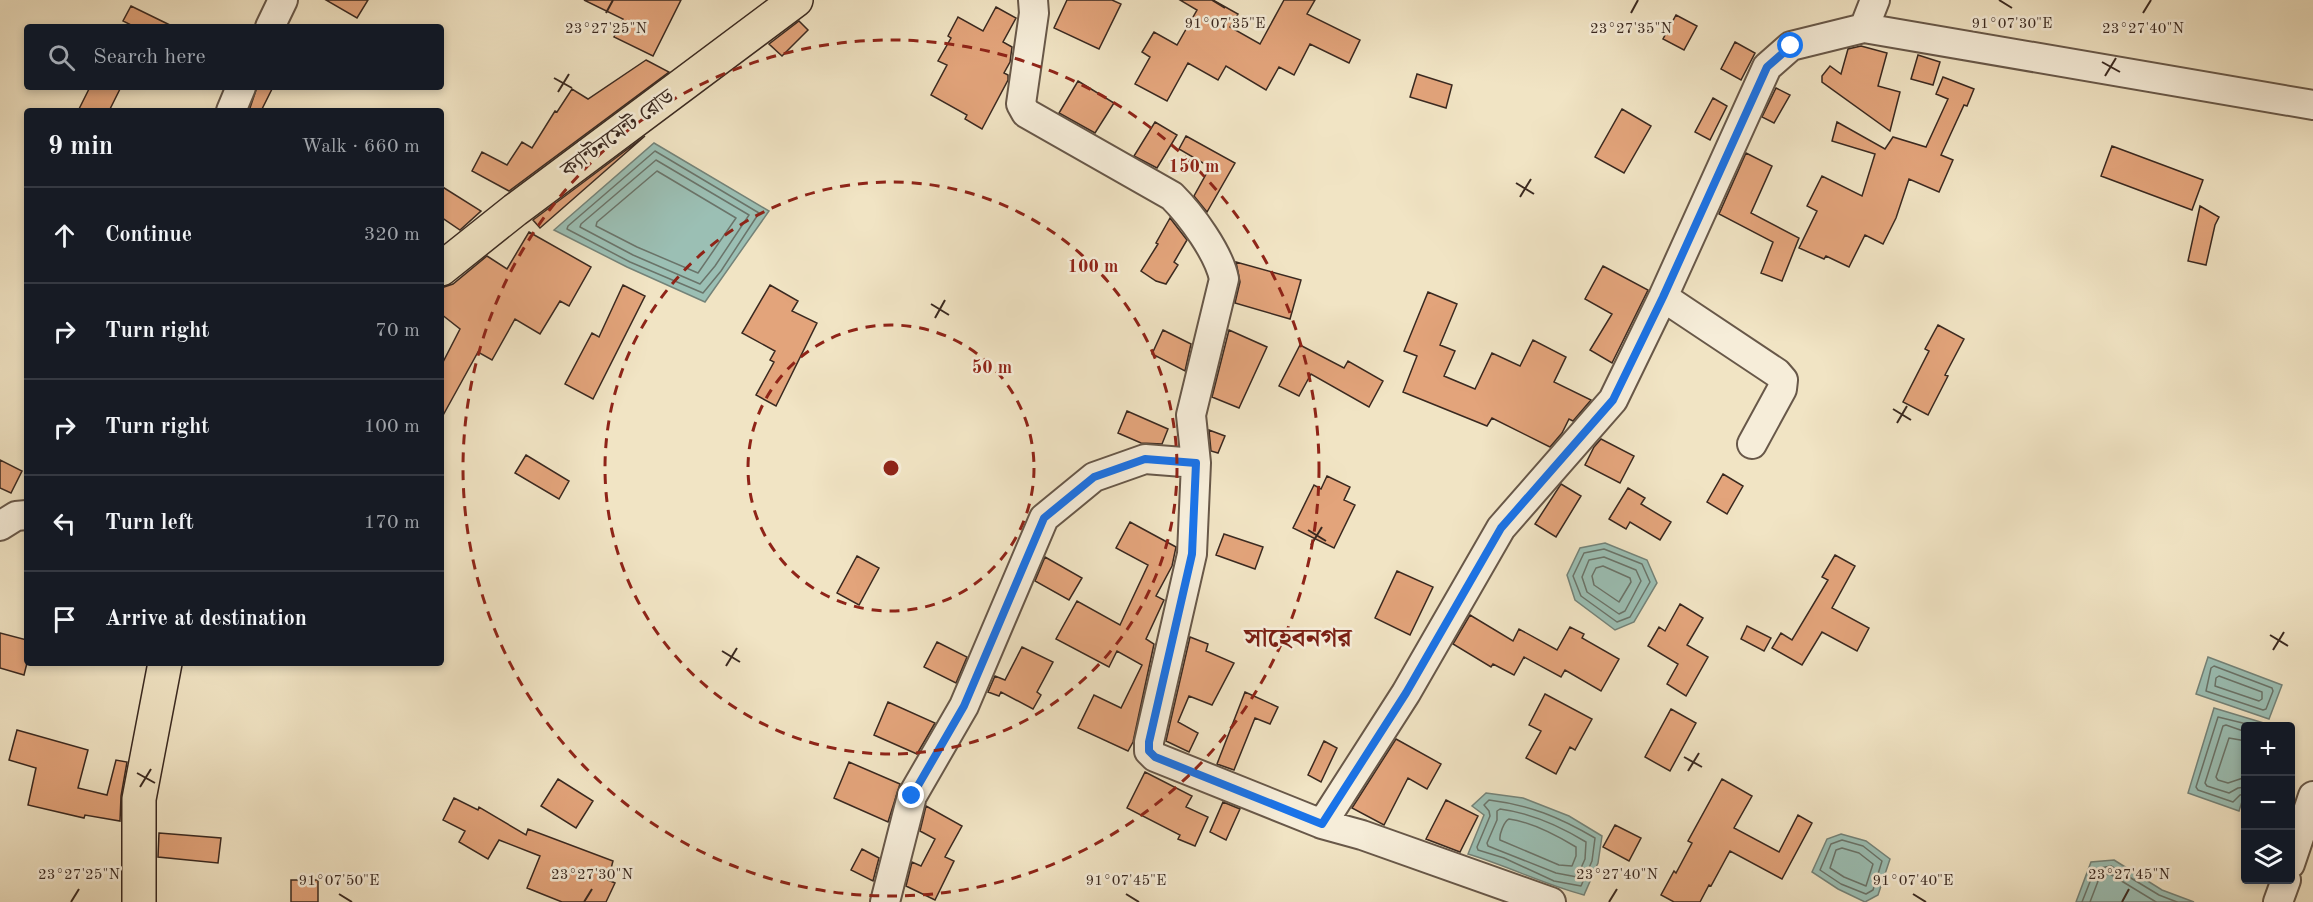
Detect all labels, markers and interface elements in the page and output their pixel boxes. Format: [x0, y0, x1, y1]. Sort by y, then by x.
text: 91°07'35"E [1185, 17, 1265, 32]
text: 91°07'30"E [1972, 17, 2052, 32]
text: 23°27'25"N [565, 22, 647, 37]
text: 23°27'35"N [1590, 22, 1672, 37]
text: 23°27'40"N [2102, 22, 2184, 37]
search box [24, 24, 444, 90]
route start [1777, 32, 1803, 58]
icon: search [45, 41, 78, 74]
text: Search here [93, 46, 206, 68]
street label: ক্যান্টনমেন্ট রোড [554, 82, 680, 183]
text: 9 min [48, 134, 113, 160]
text: Walk · 660 m [301, 137, 420, 157]
text: 150 m [1169, 158, 1219, 176]
icon: ahead [48, 219, 81, 252]
text: Continue [105, 224, 192, 246]
text: 320 m [364, 225, 420, 245]
text: 100 m [1068, 258, 1118, 276]
icon: right [48, 315, 81, 348]
text: Turn right [105, 320, 209, 342]
text: 70 m [375, 321, 420, 341]
text: 50 m [972, 359, 1012, 377]
icon: right [48, 411, 81, 444]
text: Turn right [105, 416, 209, 438]
text: 100 m [364, 417, 420, 437]
centre of rings [881, 458, 901, 478]
icon: left [48, 507, 81, 540]
text: Turn left [105, 512, 194, 534]
text: 170 m [364, 513, 420, 533]
icon: arrive [48, 603, 81, 636]
text: Arrive at destination [105, 608, 307, 630]
district label: সাহেবনগর [1243, 626, 1353, 652]
map controls [2241, 722, 2295, 884]
button: + [2241, 722, 2295, 776]
button: − [2241, 776, 2295, 830]
route end [898, 782, 924, 808]
button: layers [2241, 830, 2295, 884]
text: 23°27'25"N [38, 868, 120, 883]
text: 23°27'30"N [551, 868, 633, 883]
text: 23°27'40"N [1576, 868, 1658, 883]
text: 23°27'45"N [2088, 868, 2170, 883]
text: 91°07'50"E [299, 874, 379, 889]
text: 91°07'45"E [1086, 874, 1166, 889]
text: 91°07'40"E [1873, 874, 1953, 889]

